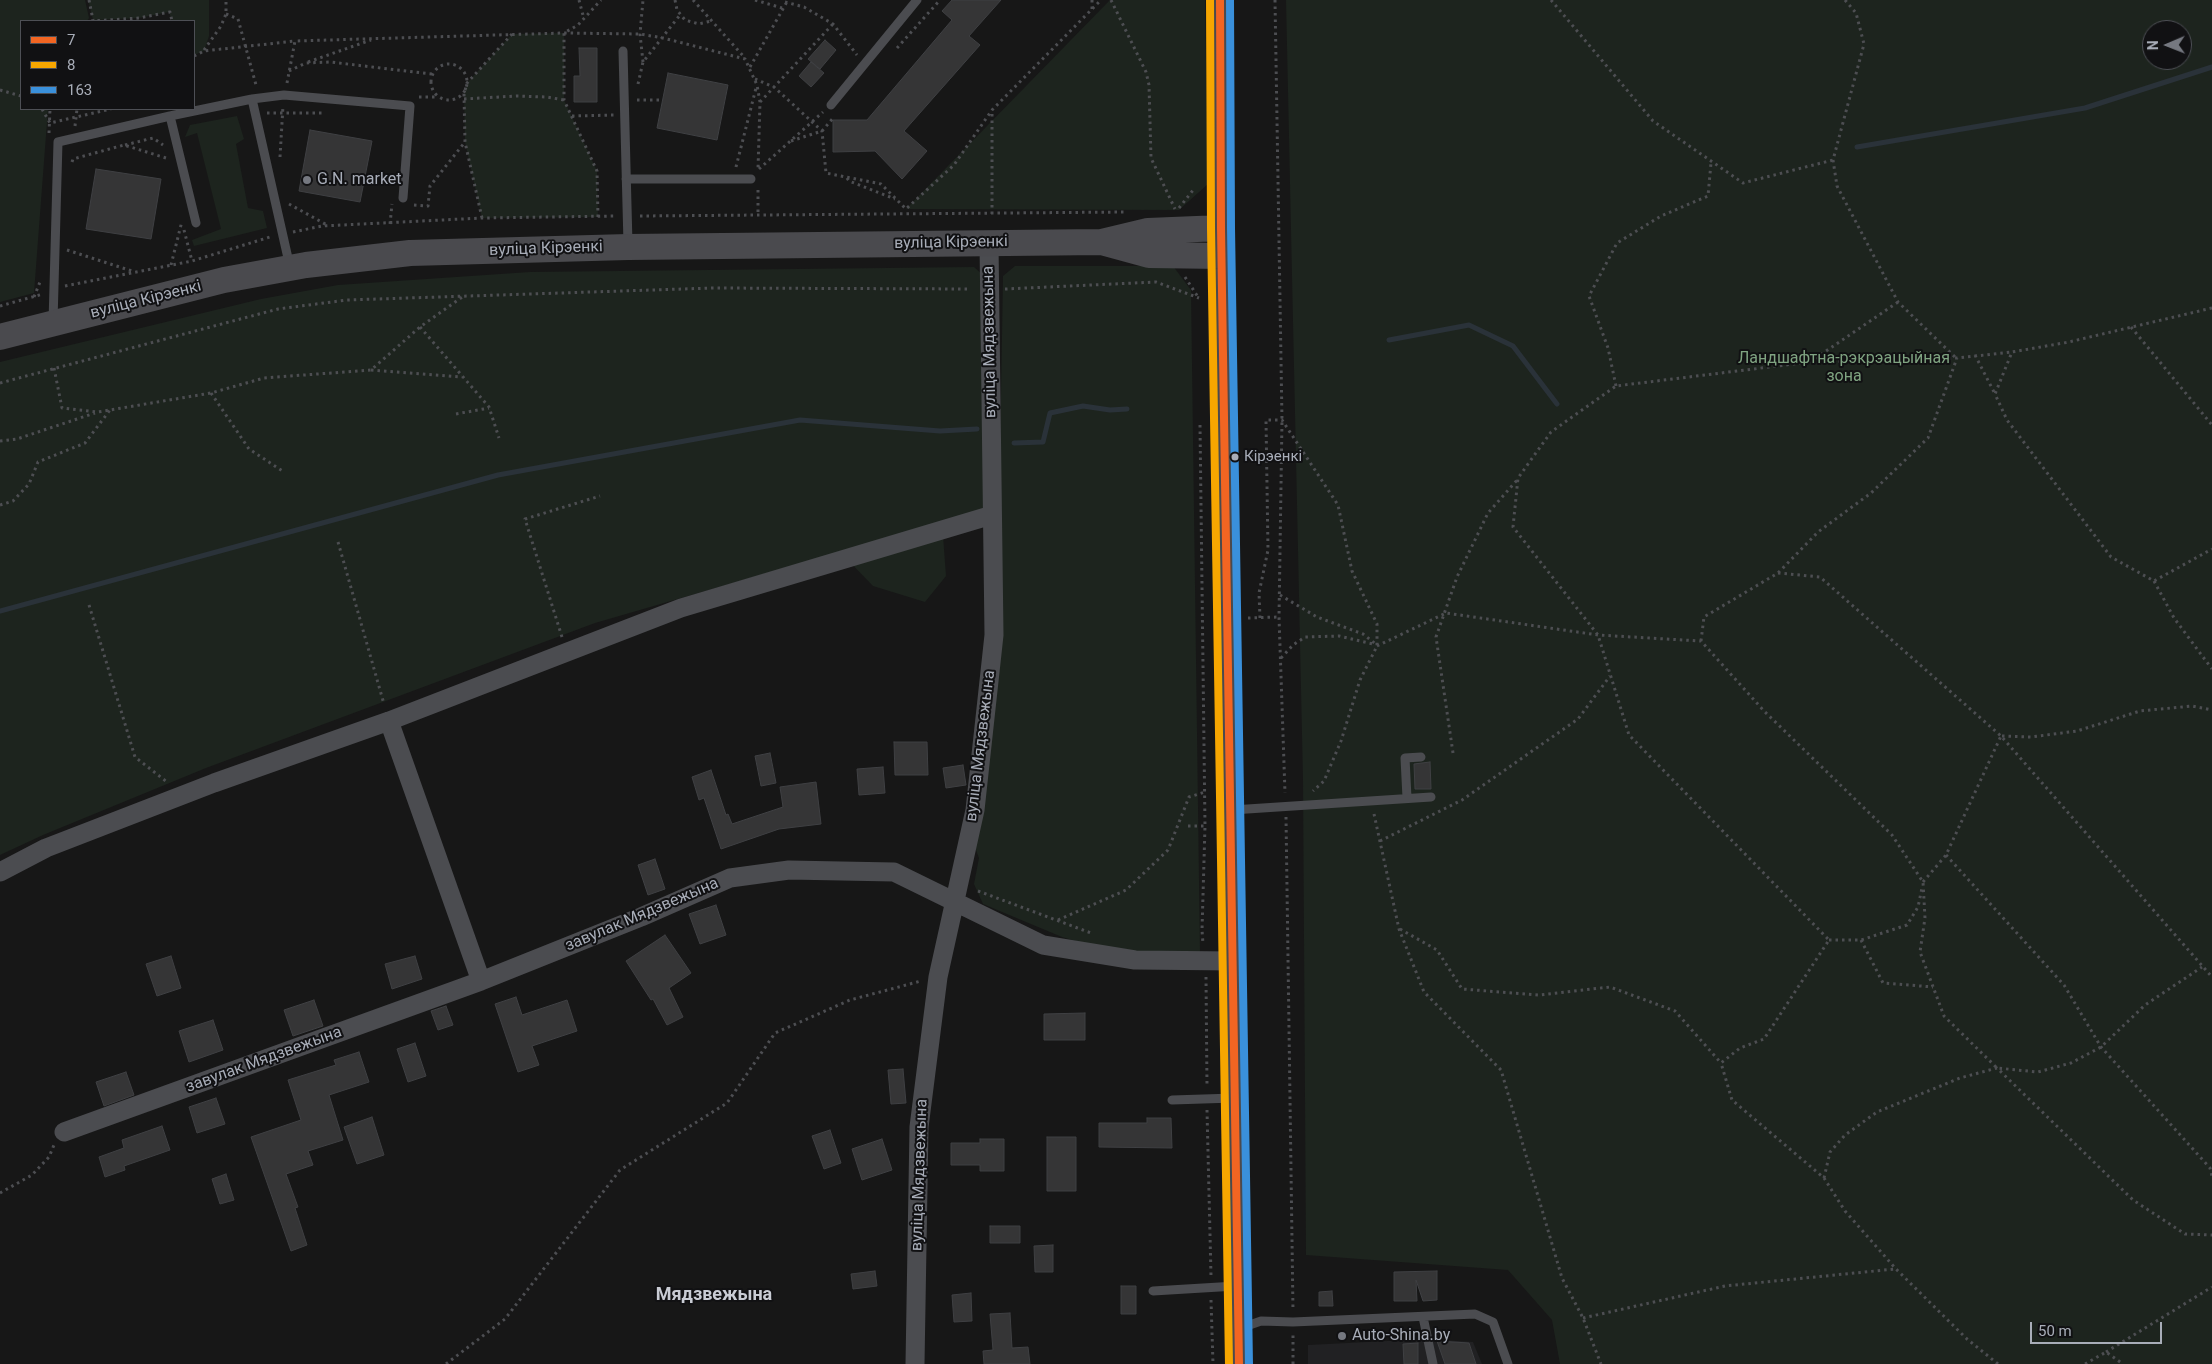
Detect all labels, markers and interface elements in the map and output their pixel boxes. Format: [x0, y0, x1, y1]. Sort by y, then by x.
legend [20, 20, 195, 110]
north arrow [2142, 20, 2192, 70]
text: 7 [67, 31, 75, 49]
text: N [2145, 40, 2161, 50]
text: 8 [67, 56, 75, 74]
text: 163 [67, 81, 92, 99]
place label: G.N. market [317, 170, 402, 190]
marker: G.N. market [301, 174, 313, 186]
street label: вуліца Кірэенкі [894, 232, 1008, 254]
street label: вуліца Кірэенкі [489, 237, 603, 261]
street label: вуліца Мядзвежына [979, 266, 1001, 418]
street label: вуліца Кірэенкі [89, 277, 203, 323]
park label: Ландшафтна-рэкрэацыйная зона [1738, 349, 1950, 387]
place label: Кірэенкі [1244, 448, 1302, 466]
marker: Кірэенкі [1230, 452, 1240, 462]
street label: вуліца Мядзвежына [962, 669, 1000, 823]
street label: завулак Мядзвежына [563, 874, 721, 956]
street label: завулак Мядзвежына [183, 1023, 345, 1097]
street label: вуліца Мядзвежына [908, 1099, 932, 1251]
district label: Мядзвежына [656, 1284, 772, 1306]
scale bar [2032, 1312, 2164, 1344]
text: 50 m [2038, 1322, 2072, 1340]
place label: Auto-Shina.by [1352, 1326, 1450, 1346]
marker: Auto-Shina.by [1336, 1330, 1348, 1342]

